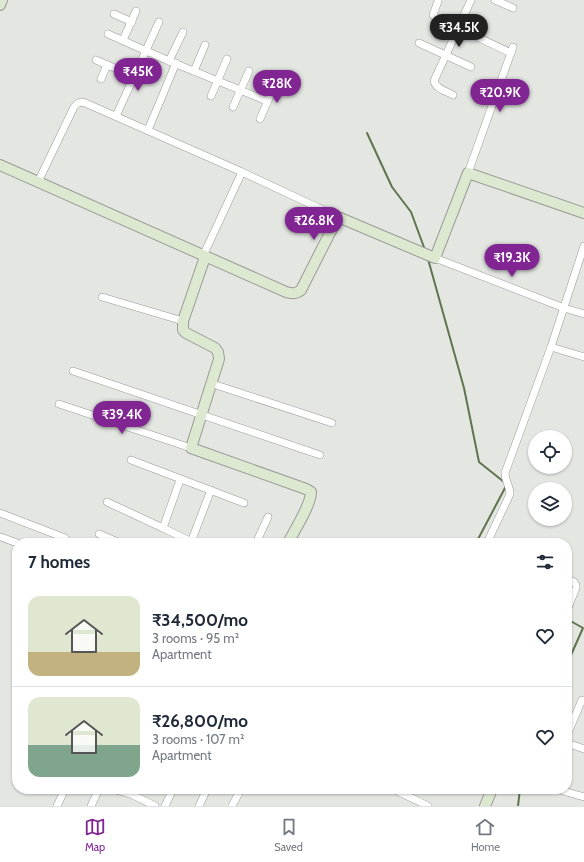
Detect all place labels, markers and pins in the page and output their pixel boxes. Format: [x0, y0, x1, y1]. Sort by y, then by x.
pin: ₹34.5K [426, 14, 492, 48]
pin: ₹45K [114, 58, 162, 92]
pin: ₹28K [253, 70, 301, 104]
pin: ₹20.9K [467, 79, 533, 113]
pin: ₹26.8K [281, 207, 347, 241]
pin: ₹19.3K [479, 244, 545, 278]
pin: ₹39.4K [89, 401, 155, 435]

